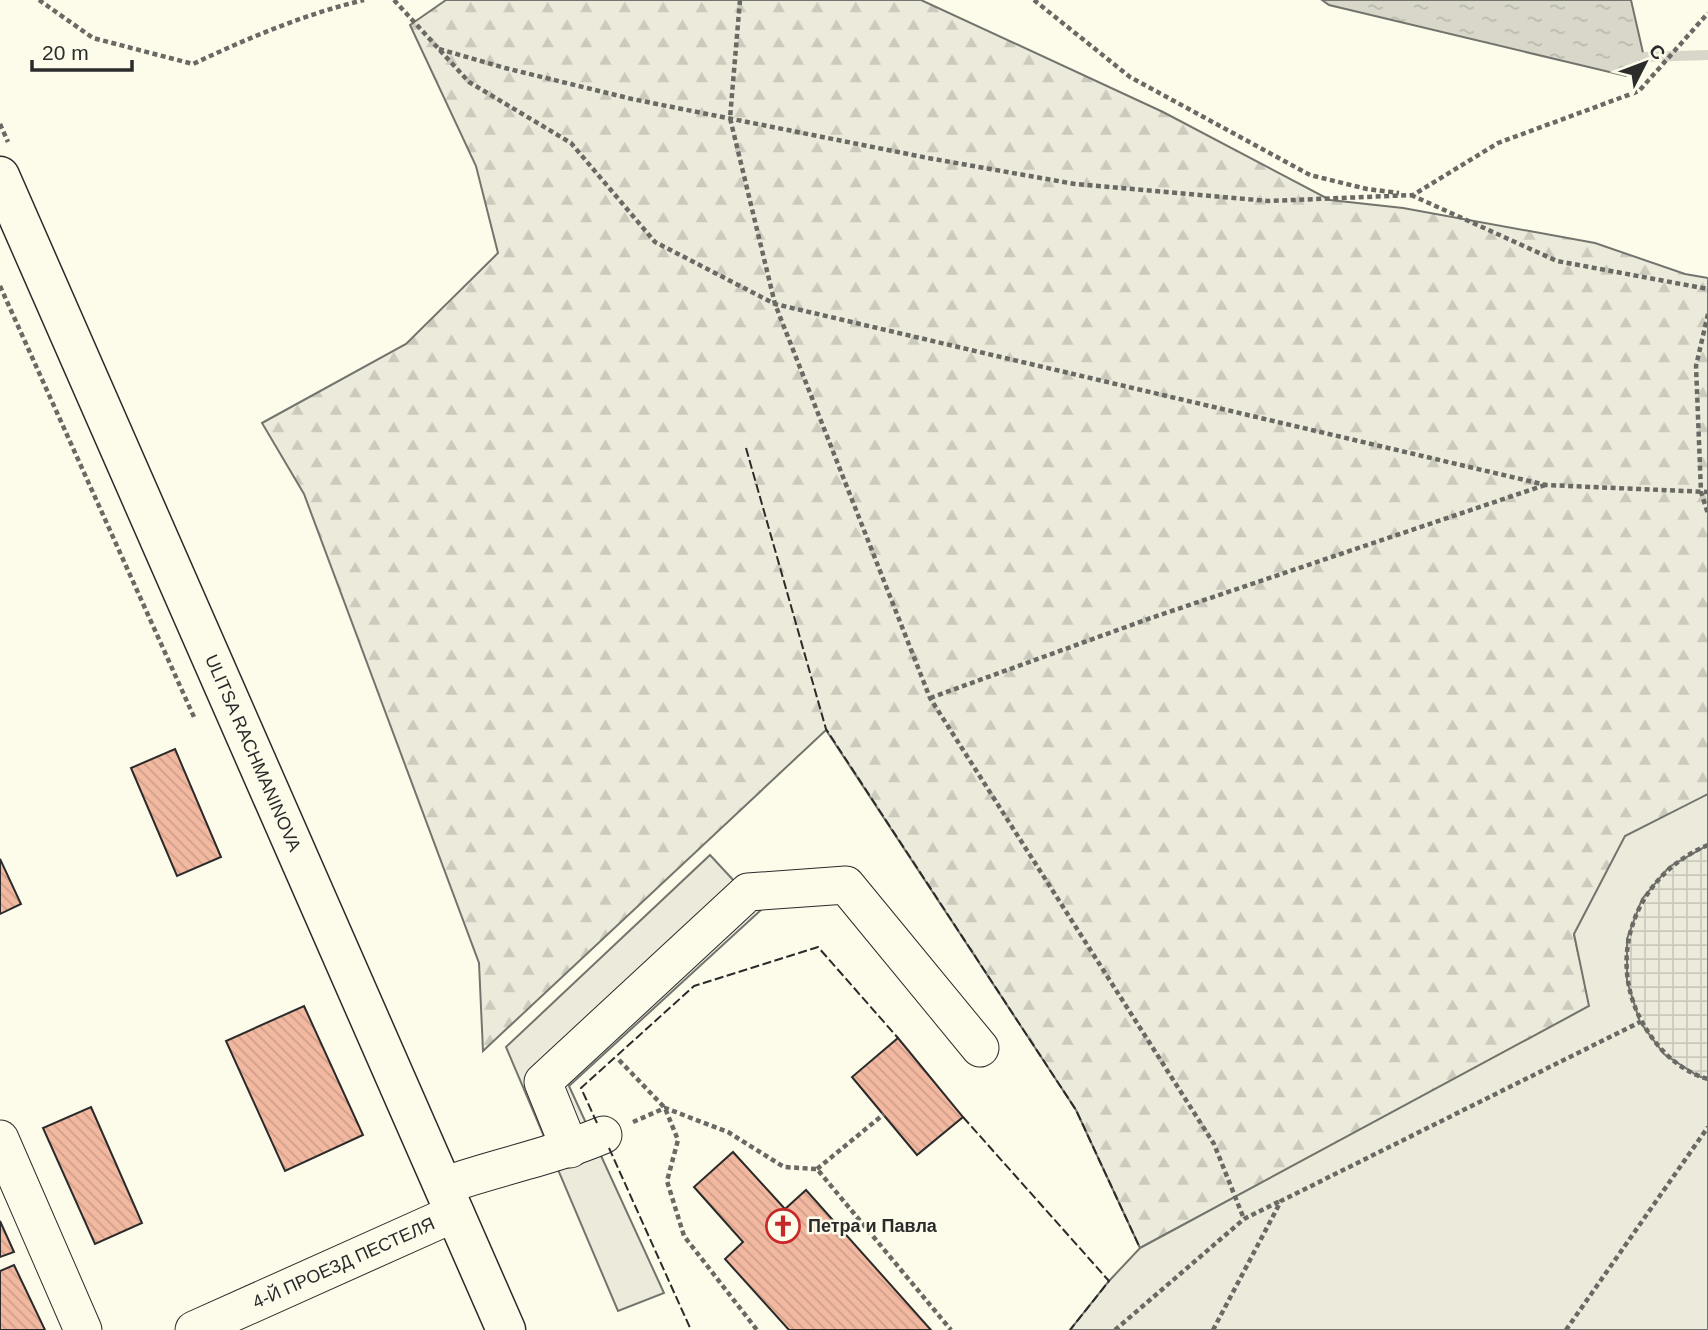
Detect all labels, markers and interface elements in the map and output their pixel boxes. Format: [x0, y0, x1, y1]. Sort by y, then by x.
scale bar [32, 28, 131, 72]
north arrow [1610, 28, 1680, 98]
text: С [1645, 40, 1670, 64]
text: 20 m [42, 41, 89, 64]
street label: ULITSA RACHMANINOVA [201, 651, 305, 854]
church icon: Петра и Павла [764, 1207, 802, 1245]
street label: 4-Й ПРОЕЗД ПЕСТЕЛЯ [249, 1213, 438, 1312]
place label: Петра и Павла [808, 1216, 938, 1236]

